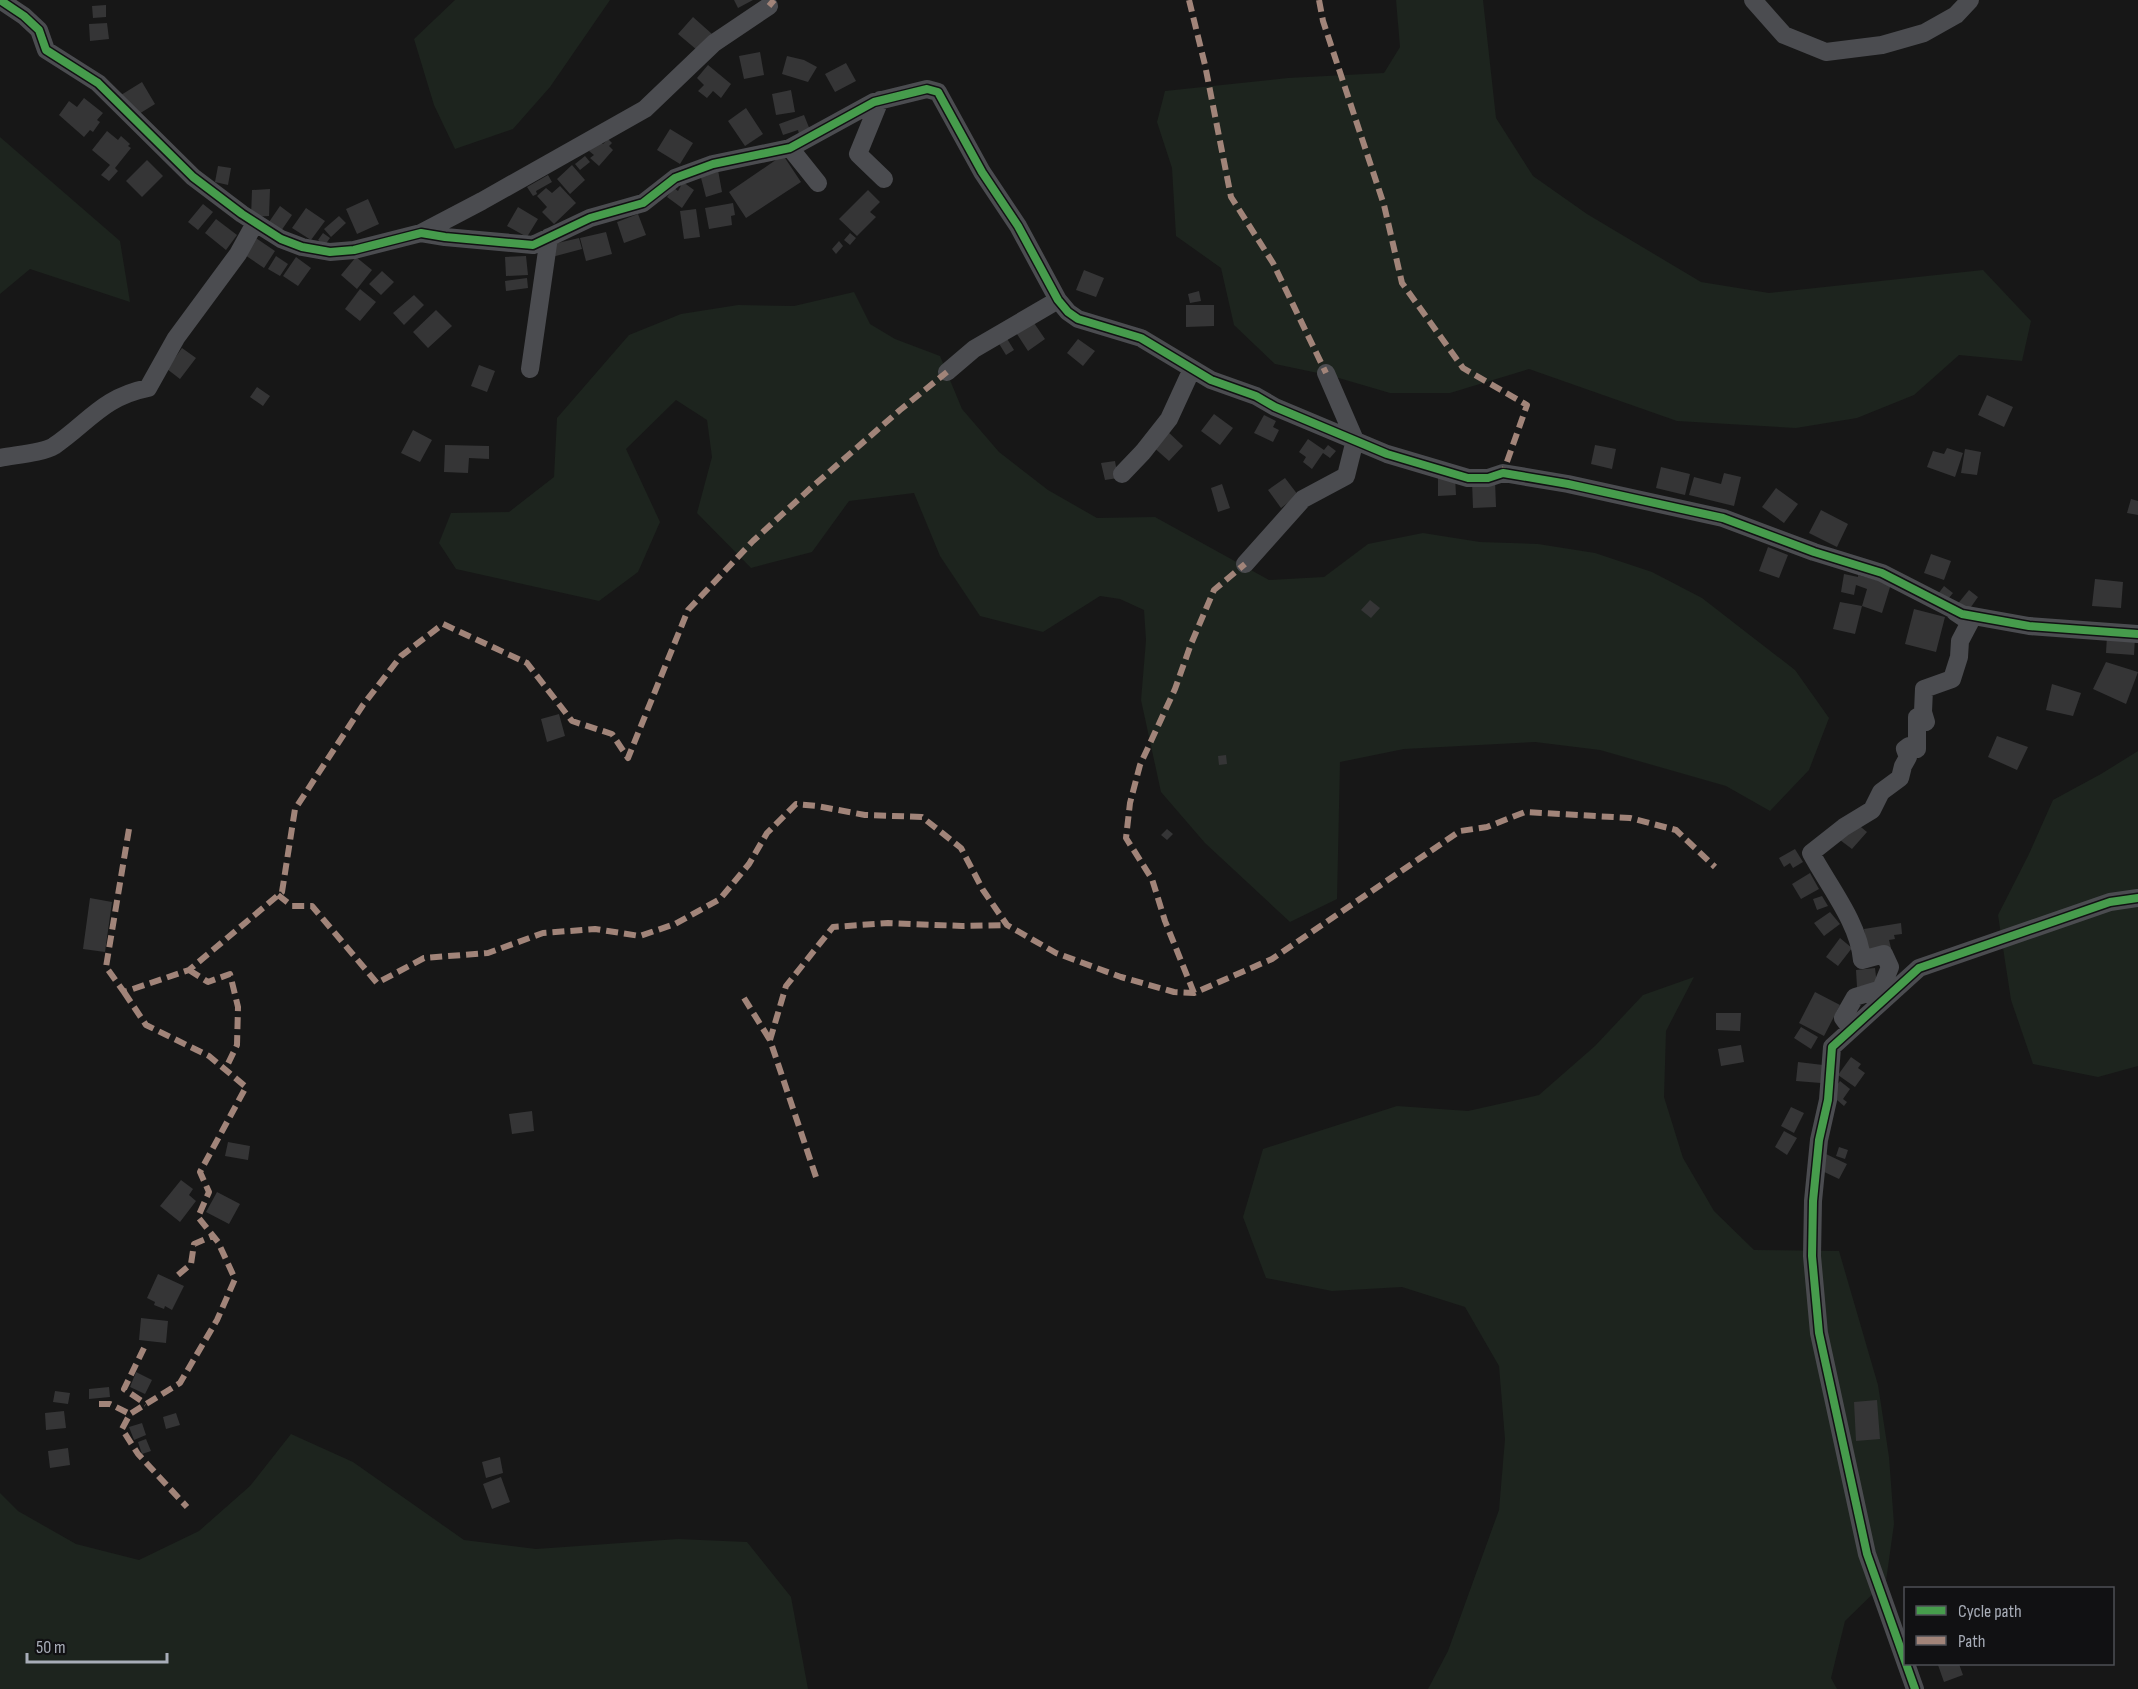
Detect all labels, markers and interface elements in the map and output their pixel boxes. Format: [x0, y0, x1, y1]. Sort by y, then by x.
legend [1904, 1587, 2114, 1665]
text: Cycle path [1958, 1601, 2022, 1622]
scale bar [27, 1626, 166, 1664]
text: Path [1958, 1631, 1986, 1652]
text: 50 m [36, 1637, 66, 1658]

